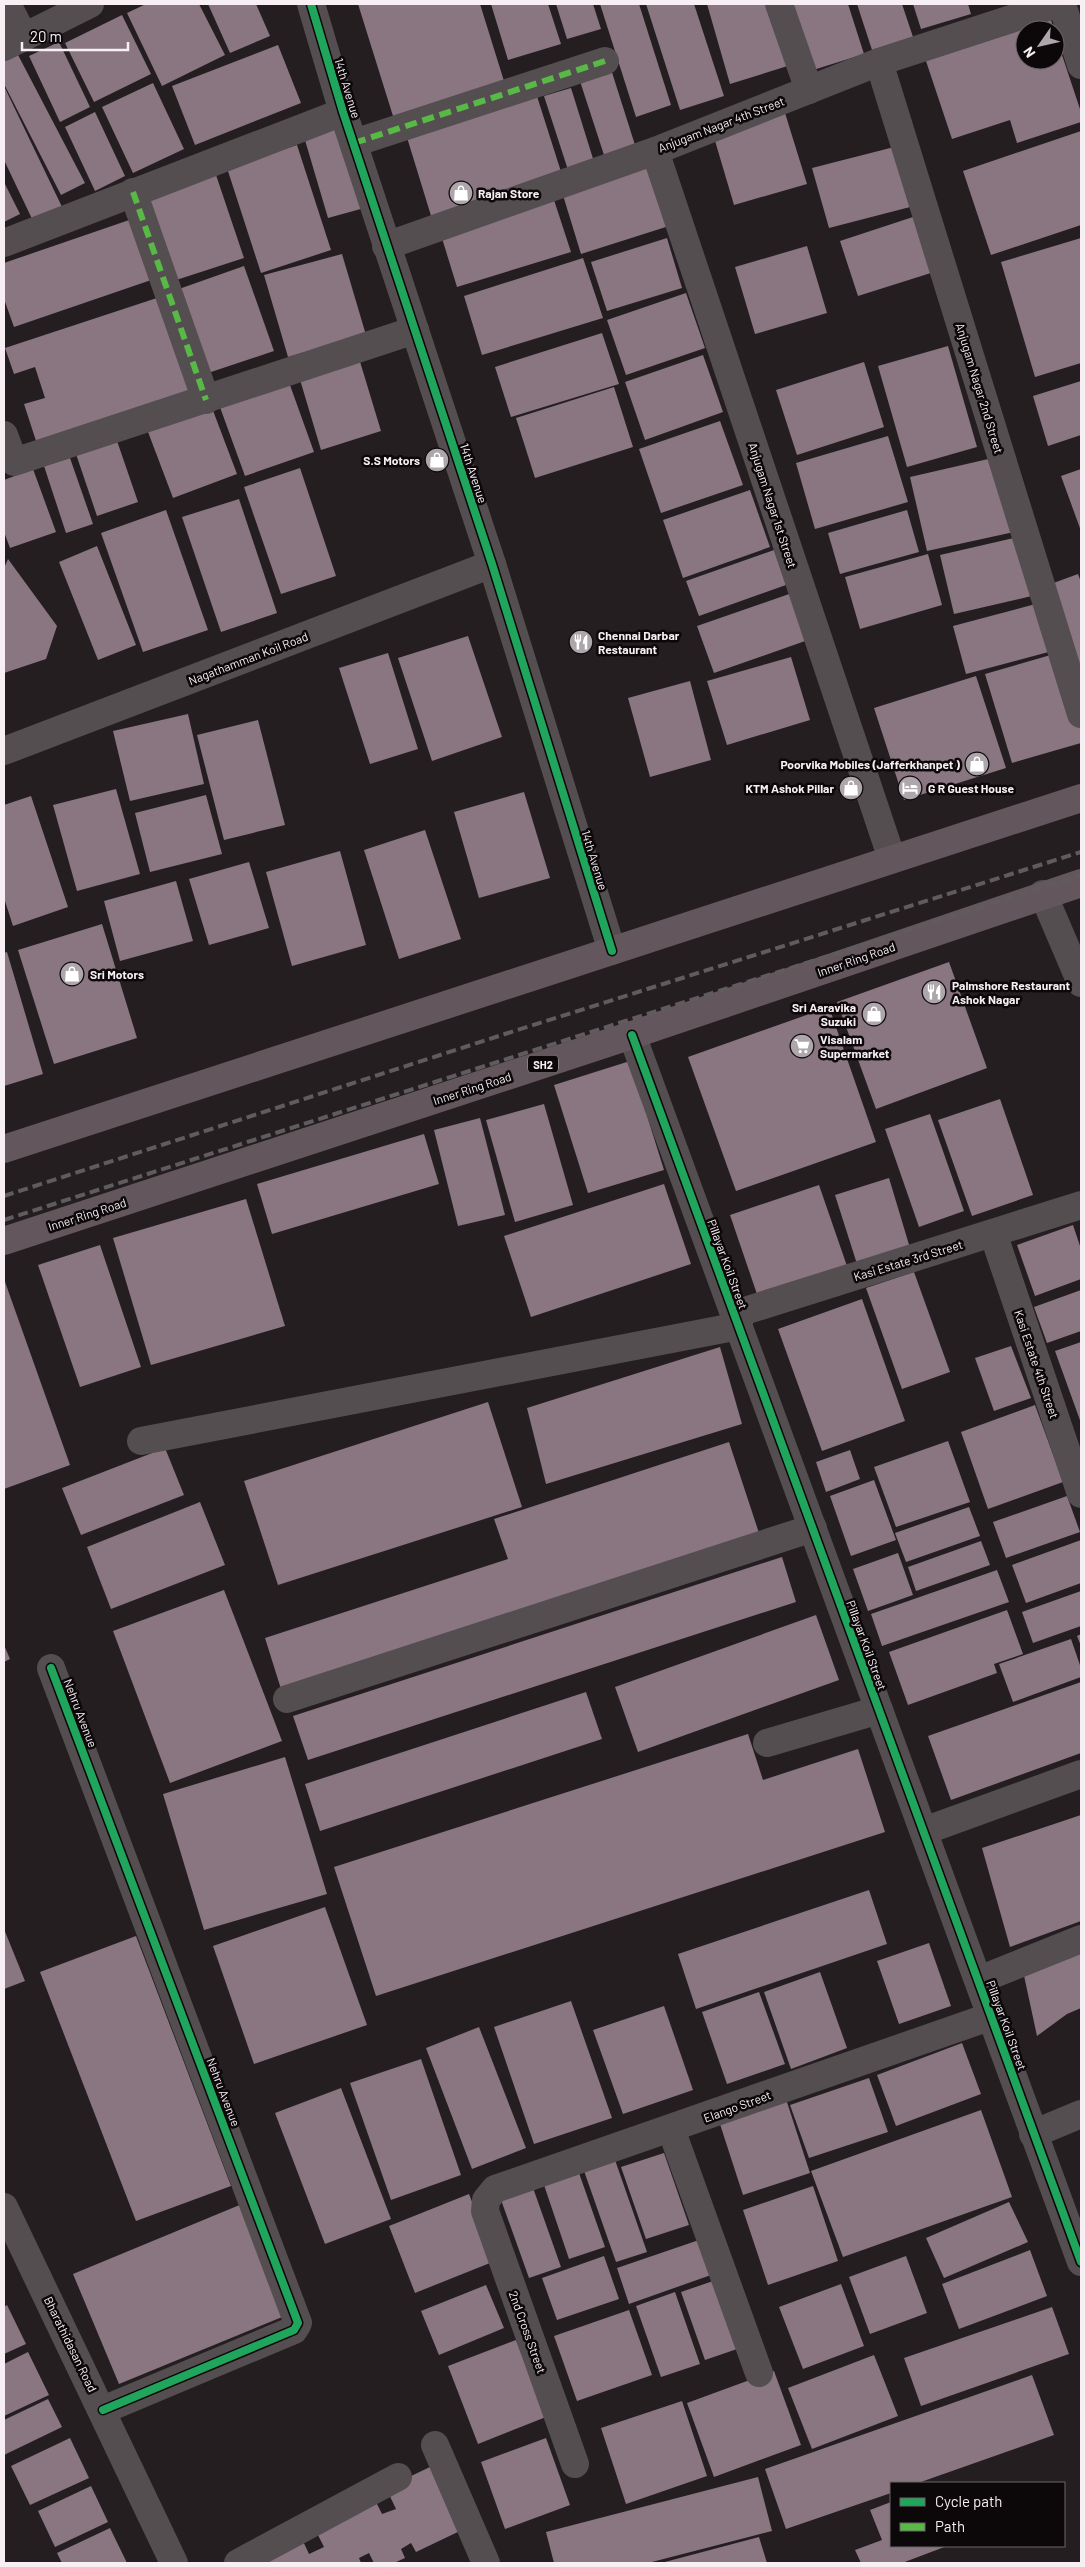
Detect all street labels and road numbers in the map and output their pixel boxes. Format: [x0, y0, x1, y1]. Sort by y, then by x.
street label: 14th Avenue [332, 56, 364, 120]
street label: Anjugam Nagar 4th Street [656, 93, 786, 155]
street label: Anjugam Nagar 2nd Street [953, 321, 1007, 455]
street label: 14th Avenue [458, 441, 490, 505]
street label: Anjugam Nagar 1st Street [746, 441, 800, 569]
street label: Nagathamman Koil Road [186, 629, 310, 687]
street label: 14th Avenue [579, 828, 611, 892]
street label: Inner Ring Road [815, 939, 897, 979]
road number: SH2 [528, 1056, 558, 1072]
street label: Inner Ring Road [431, 1069, 513, 1107]
street label: Inner Ring Road [46, 1195, 128, 1233]
street label: Pillayar Koil Street [705, 1217, 751, 1311]
street label: Kasi Estate 3rd Street [852, 1237, 964, 1283]
street label: Kasi Estate 4th Street [1012, 1308, 1062, 1420]
street label: Pillayar Koil Street [844, 1598, 890, 1692]
street label: Nehru Avenue [62, 1677, 100, 1749]
street label: Pillayar Koil Street [984, 1978, 1030, 2072]
street label: Nehru Avenue [205, 2056, 243, 2128]
street label: Elango Street [701, 2087, 773, 2125]
street label: 2nd Cross Street [507, 2289, 549, 2375]
street label: Bharathidasan Road [42, 2294, 100, 2394]

